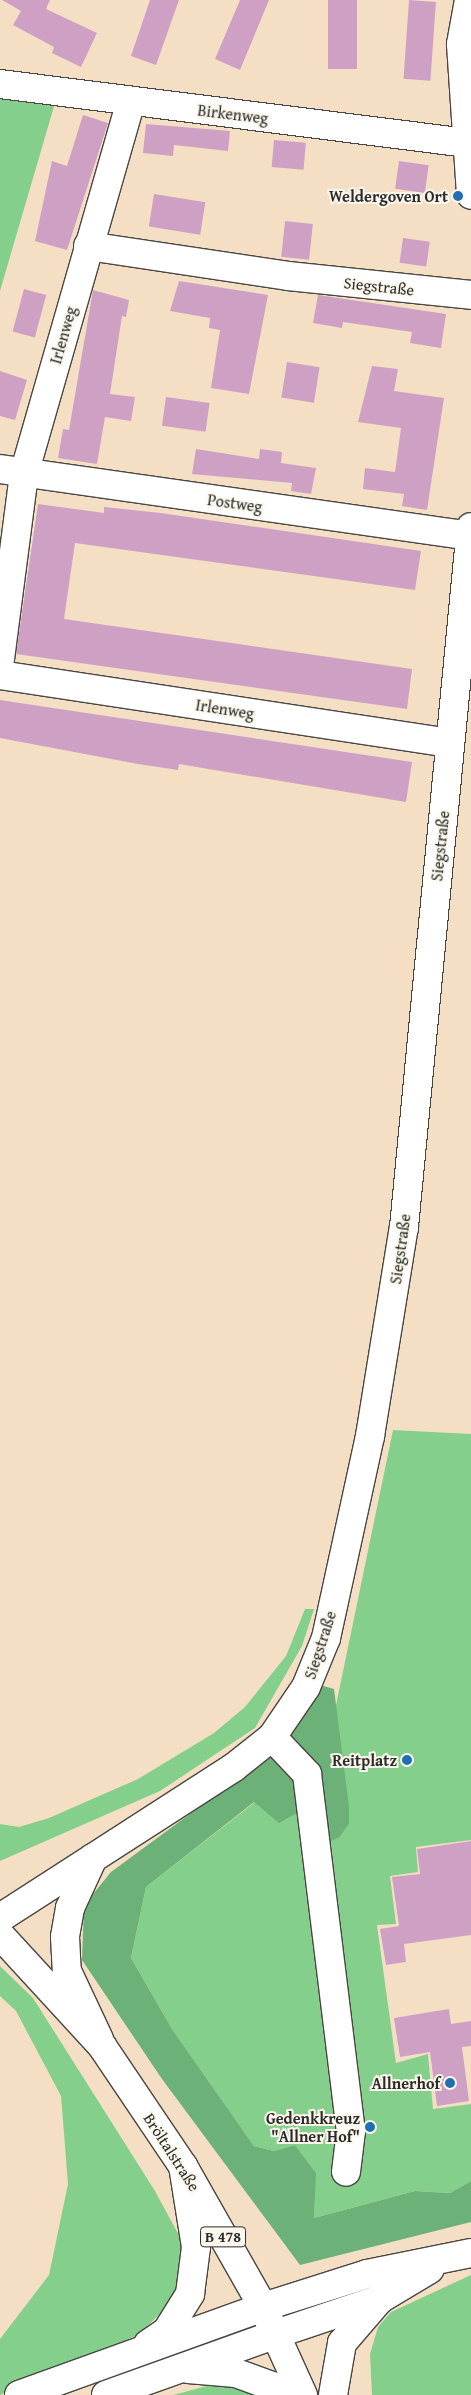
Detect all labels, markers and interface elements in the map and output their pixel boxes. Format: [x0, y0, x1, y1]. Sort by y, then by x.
street label: Birkenweg [197, 100, 269, 128]
place label: Weldergoven Ort [329, 186, 448, 206]
marker: Weldergoven Ort [452, 190, 464, 202]
street label: Siegstraße [343, 273, 415, 299]
street label: Irlenweg [46, 304, 80, 366]
street label: Postweg [206, 490, 264, 516]
street label: Irlenweg [194, 695, 256, 723]
street label: Siegstraße [427, 810, 453, 882]
street label: Siegstraße [386, 1213, 414, 1285]
street label: Siegstraße [300, 1608, 340, 1682]
place label: Reitplatz [332, 1750, 397, 1770]
marker: Reitplatz [401, 1754, 413, 1766]
place label: Allnerhof [372, 2073, 440, 2093]
marker: Allnerhof [444, 2077, 456, 2089]
place label: Gedenkkreuz "Allner Hof" [266, 2108, 360, 2146]
street label: Bröltalstraße [140, 2109, 204, 2195]
marker: Gedenkkreuz "Allner Hof" [364, 2121, 376, 2133]
road number: B 478 [199, 2224, 247, 2250]

